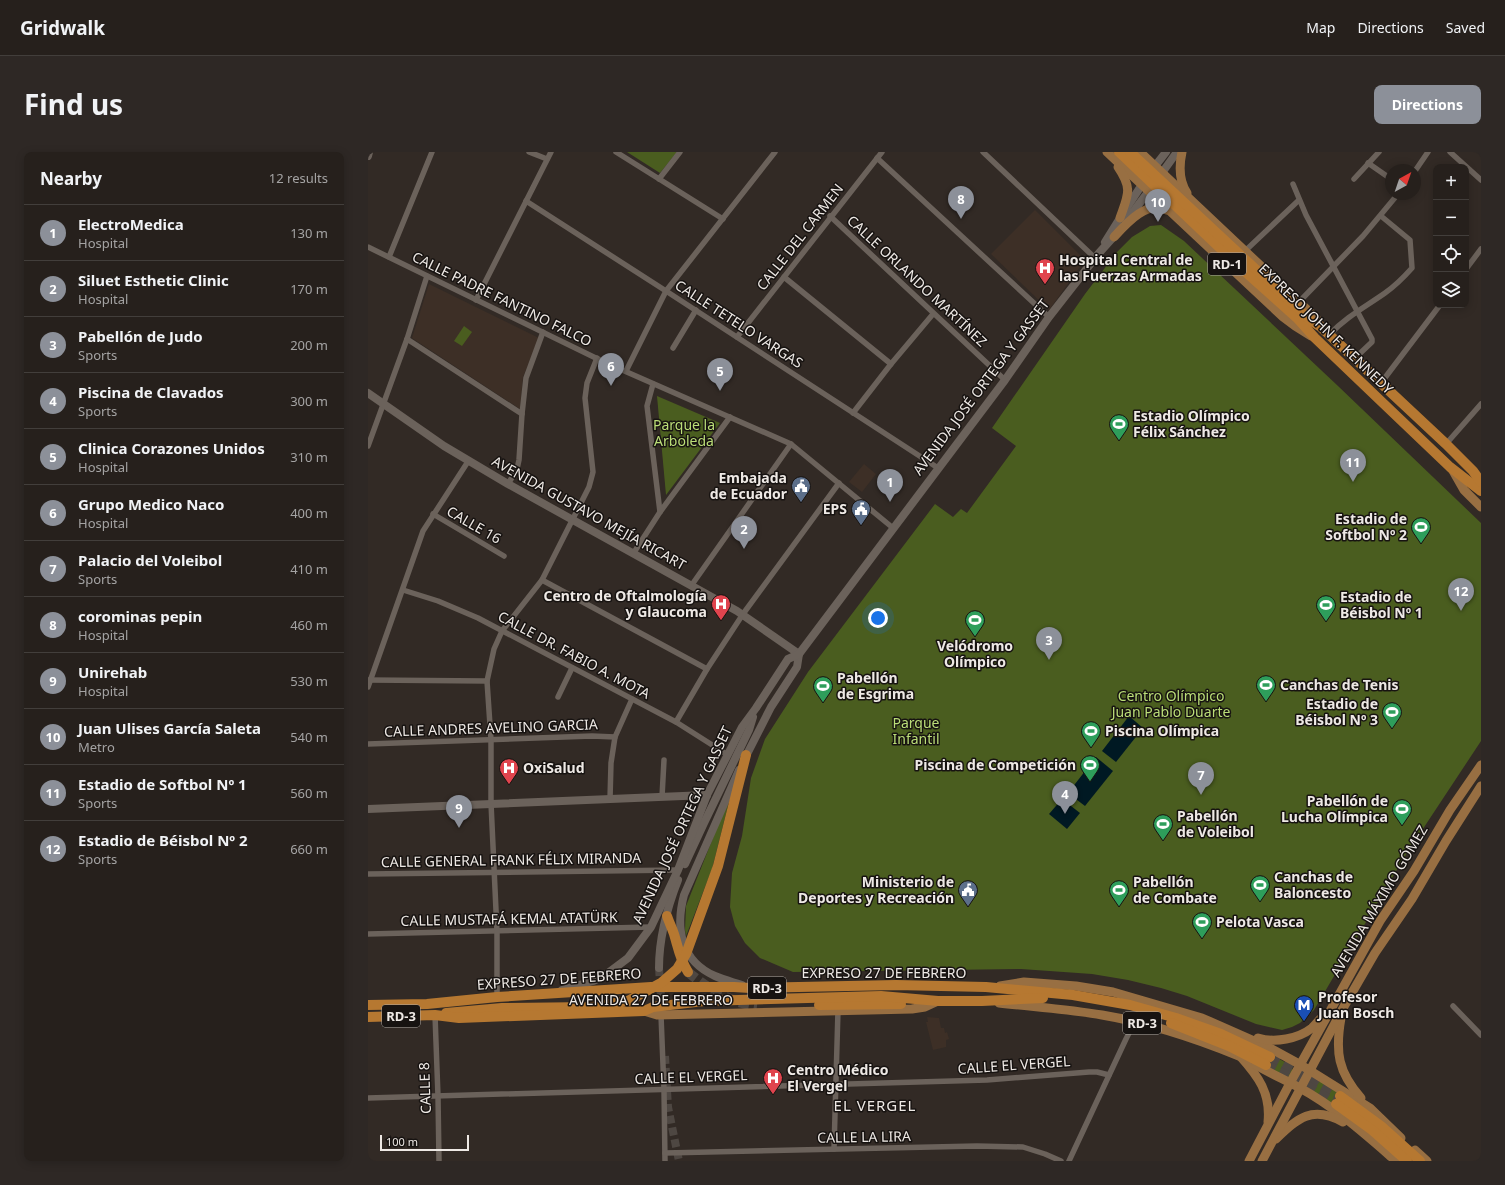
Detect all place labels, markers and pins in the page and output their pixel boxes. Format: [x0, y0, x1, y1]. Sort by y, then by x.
pin: 8 [948, 186, 974, 219]
pin: 10 [1145, 189, 1171, 222]
place label: Hospital Central de las Fuerzas Armadas [1059, 250, 1202, 285]
hospital icon: Hospital Central de las Fuerzas Armadas [1034, 257, 1056, 285]
pin: 6 [598, 353, 624, 386]
pin: 5 [707, 358, 733, 391]
place label: Estadio Olímpico Félix Sánchez [1133, 406, 1250, 441]
sports icon: Estadio Olímpico Félix Sánchez [1108, 413, 1130, 441]
pin: 11 [1340, 449, 1366, 482]
place label: Embajada de Ecuador [710, 468, 788, 503]
pin: 1 [877, 469, 903, 502]
public building icon: Embajada de Ecuador [790, 475, 812, 503]
public building icon: EPS [850, 498, 872, 526]
place label: EPS [823, 499, 847, 518]
place label: Estadio de Softbol Nº 2 [1325, 509, 1407, 544]
pin: 2 [731, 516, 757, 549]
sports icon: Estadio de Softbol Nº 2 [1410, 516, 1432, 544]
pin: 12 [1448, 578, 1474, 611]
place label: Centro de Oftalmología y Glaucoma [543, 586, 707, 621]
place label: Estadio de Béisbol Nº 1 [1340, 587, 1423, 622]
hospital icon: Centro de Oftalmología y Glaucoma [710, 593, 732, 621]
sports icon: Estadio de Béisbol Nº 1 [1315, 594, 1337, 622]
sports icon: Velódromo Olímpico [964, 609, 986, 637]
pin: 3 [1036, 627, 1062, 660]
place label: Velódromo Olímpico [937, 636, 1013, 671]
place label: Pabellón de Esgrima [837, 668, 914, 703]
sports icon: Canchas de Tenis [1255, 674, 1277, 702]
sports icon: Pabellón de Esgrima [812, 675, 834, 703]
place label: Canchas de Tenis [1280, 675, 1398, 694]
place label: Estadio de Béisbol Nº 3 [1295, 694, 1378, 729]
sports icon: Estadio de Béisbol Nº 3 [1381, 701, 1403, 729]
sports icon: Piscina Olímpica [1080, 720, 1102, 748]
place label: Piscina Olímpica [1105, 721, 1219, 740]
sports icon: Piscina de Competición [1079, 754, 1101, 782]
place label: Piscina de Competición [915, 755, 1076, 774]
hospital icon: OxiSalud [498, 757, 520, 785]
place label: OxiSalud [523, 758, 585, 777]
pin: 7 [1188, 762, 1214, 795]
pin: 4 [1052, 781, 1078, 814]
place label: Pabellón de Lucha Olímpica [1281, 791, 1388, 826]
pin: 9 [446, 795, 472, 828]
sports icon: Pabellón de Lucha Olímpica [1391, 798, 1413, 826]
place label: Pabellón de Voleibol [1177, 806, 1254, 841]
sports icon: Pabellón de Voleibol [1152, 813, 1174, 841]
place label: Canchas de Baloncesto [1274, 867, 1353, 902]
place label: Ministerio de Deportes y Recreación [798, 872, 954, 907]
place label: Pabellón de Combate [1133, 872, 1217, 907]
sports icon: Canchas de Baloncesto [1249, 874, 1271, 902]
public building icon: Ministerio de Deportes y Recreación [957, 879, 979, 907]
sports icon: Pabellón de Combate [1108, 879, 1130, 907]
sports icon: Pelota Vasca [1191, 911, 1213, 939]
place label: Pelota Vasca [1216, 912, 1304, 931]
place label: Profesor Juan Bosch [1316, 987, 1394, 1022]
metro station icon: Profesor Juan Bosch [1293, 994, 1315, 1022]
place label: Centro Médico El Vergel [787, 1060, 889, 1095]
hospital icon: Centro Médico El Vergel [762, 1067, 784, 1095]

